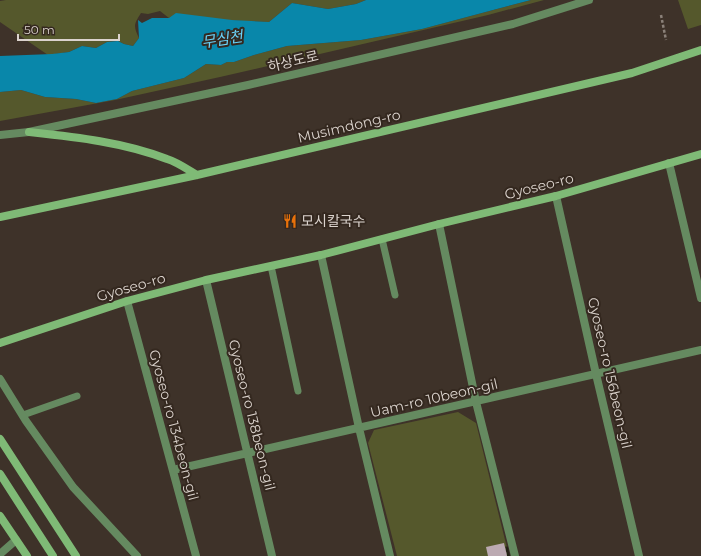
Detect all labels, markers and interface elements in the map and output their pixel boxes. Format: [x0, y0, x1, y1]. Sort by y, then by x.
scale bar [18, 16, 119, 42]
text: 50 m [24, 22, 55, 37]
water label: 무심천 [200, 26, 246, 52]
street label: 하상도로 [266, 46, 320, 76]
street label: Musimdong-ro [296, 105, 402, 147]
street label: Gyoseo-ro [502, 169, 576, 203]
place label: 모시칼국수 [301, 212, 366, 230]
restaurant icon: 모시칼국수 [282, 213, 298, 229]
street label: Gyoseo-ro [95, 269, 168, 305]
street label: Gyoseo-ro 156beon-gil [584, 296, 636, 450]
street label: Gyoseo-ro 138beon-gil [225, 338, 279, 492]
street label: Gyoseo-ro 134beon-gil [145, 348, 203, 502]
street label: Uam-ro 10beon-gil [368, 375, 500, 421]

